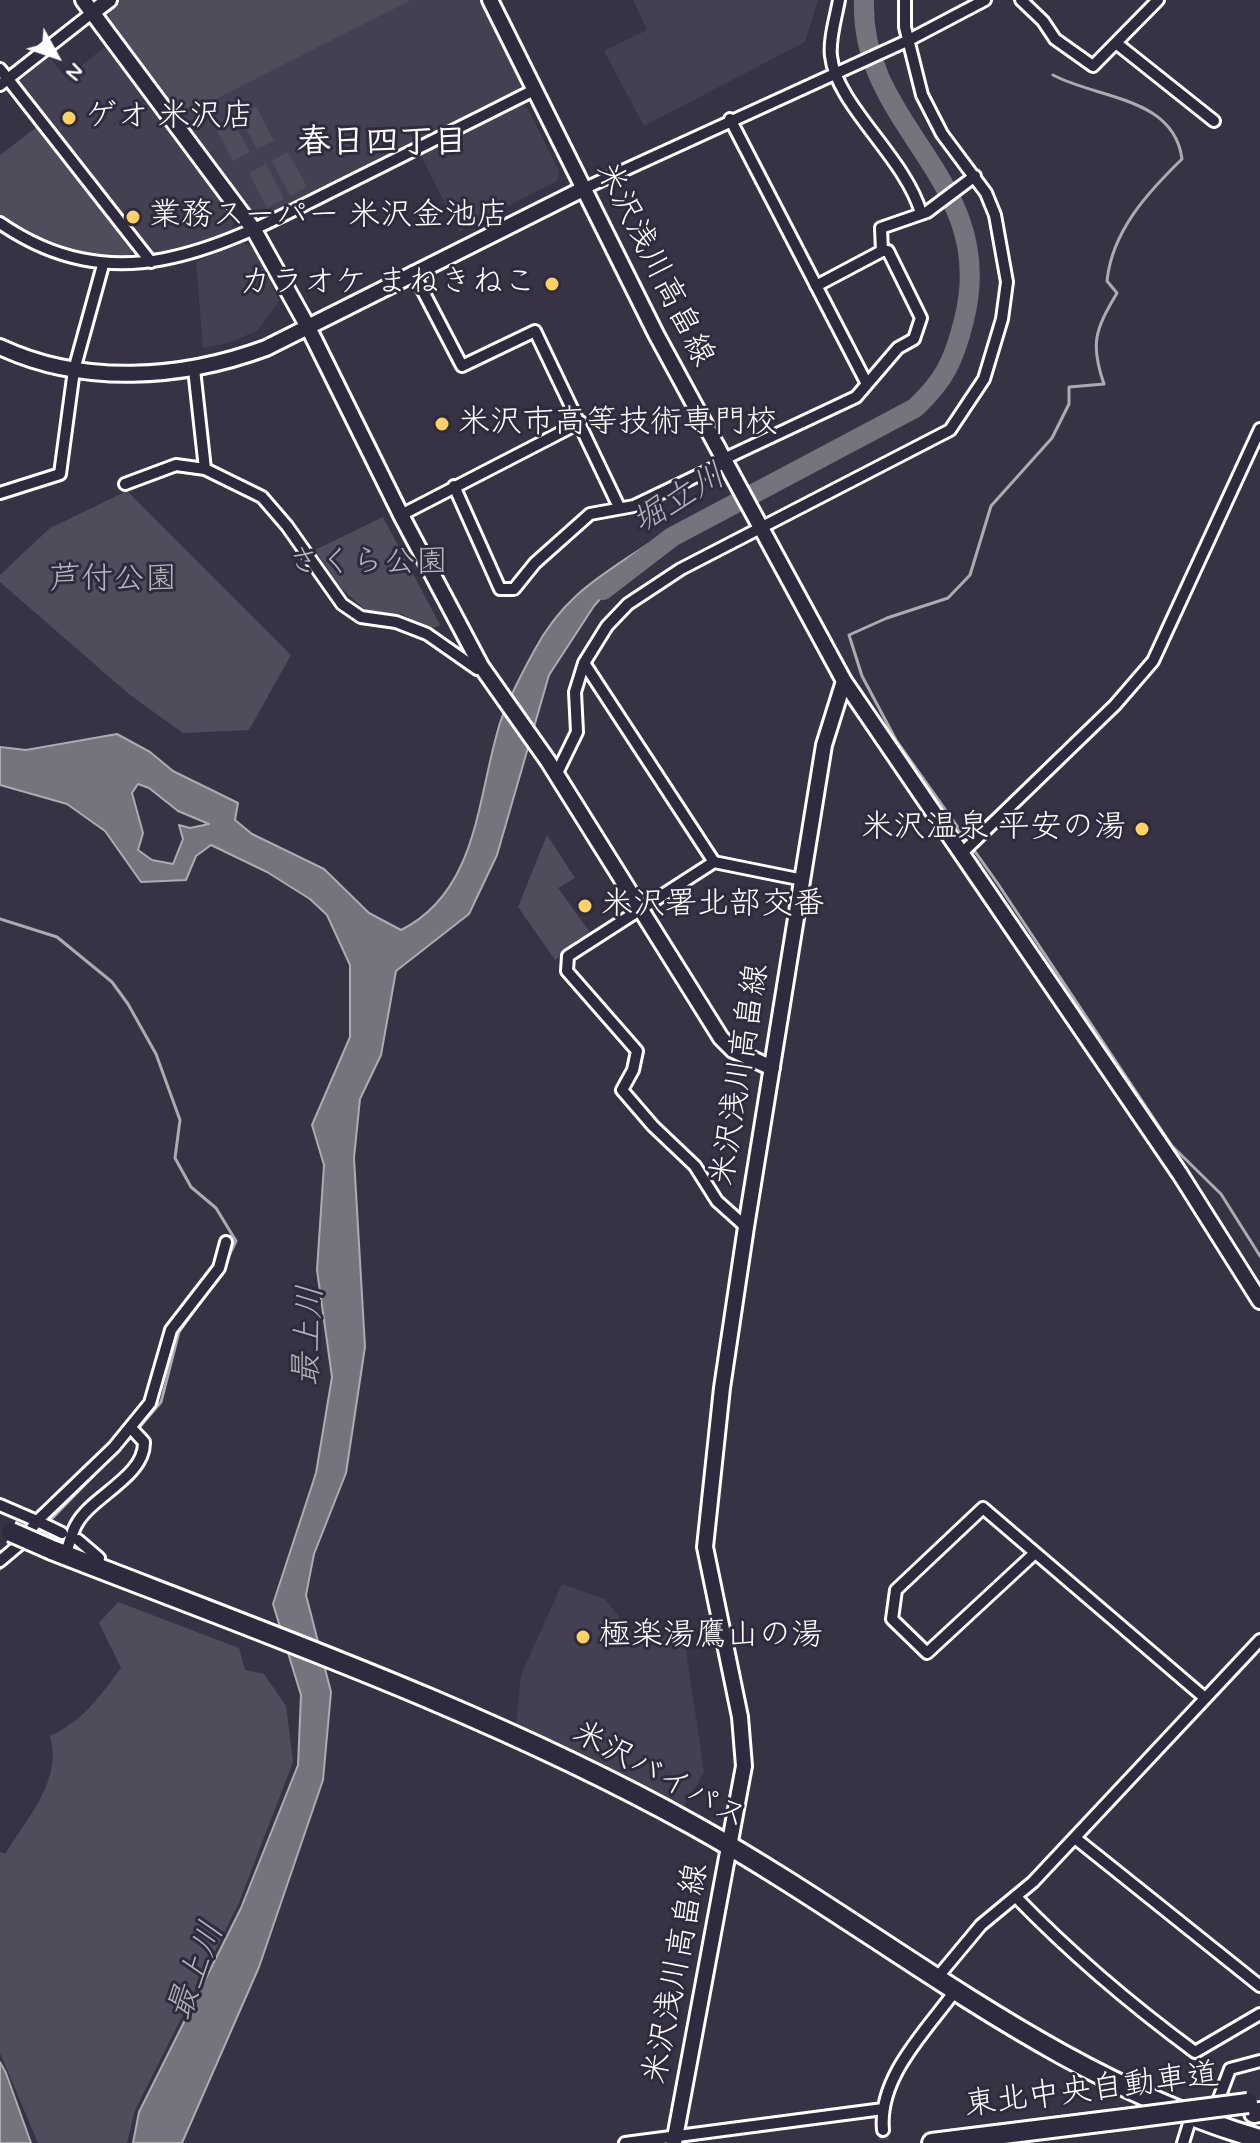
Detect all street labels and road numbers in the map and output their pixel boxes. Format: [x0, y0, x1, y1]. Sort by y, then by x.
street label: 米沢浅川高畠線 [585, 156, 721, 374]
street label: 米沢浅川高畠線 [706, 961, 778, 1189]
street label: 米沢バイパス [565, 1715, 753, 1839]
street label: 米沢浅川高畠線 [638, 1860, 718, 2088]
street label: 東北中央自動車道 [963, 2057, 1221, 2127]

